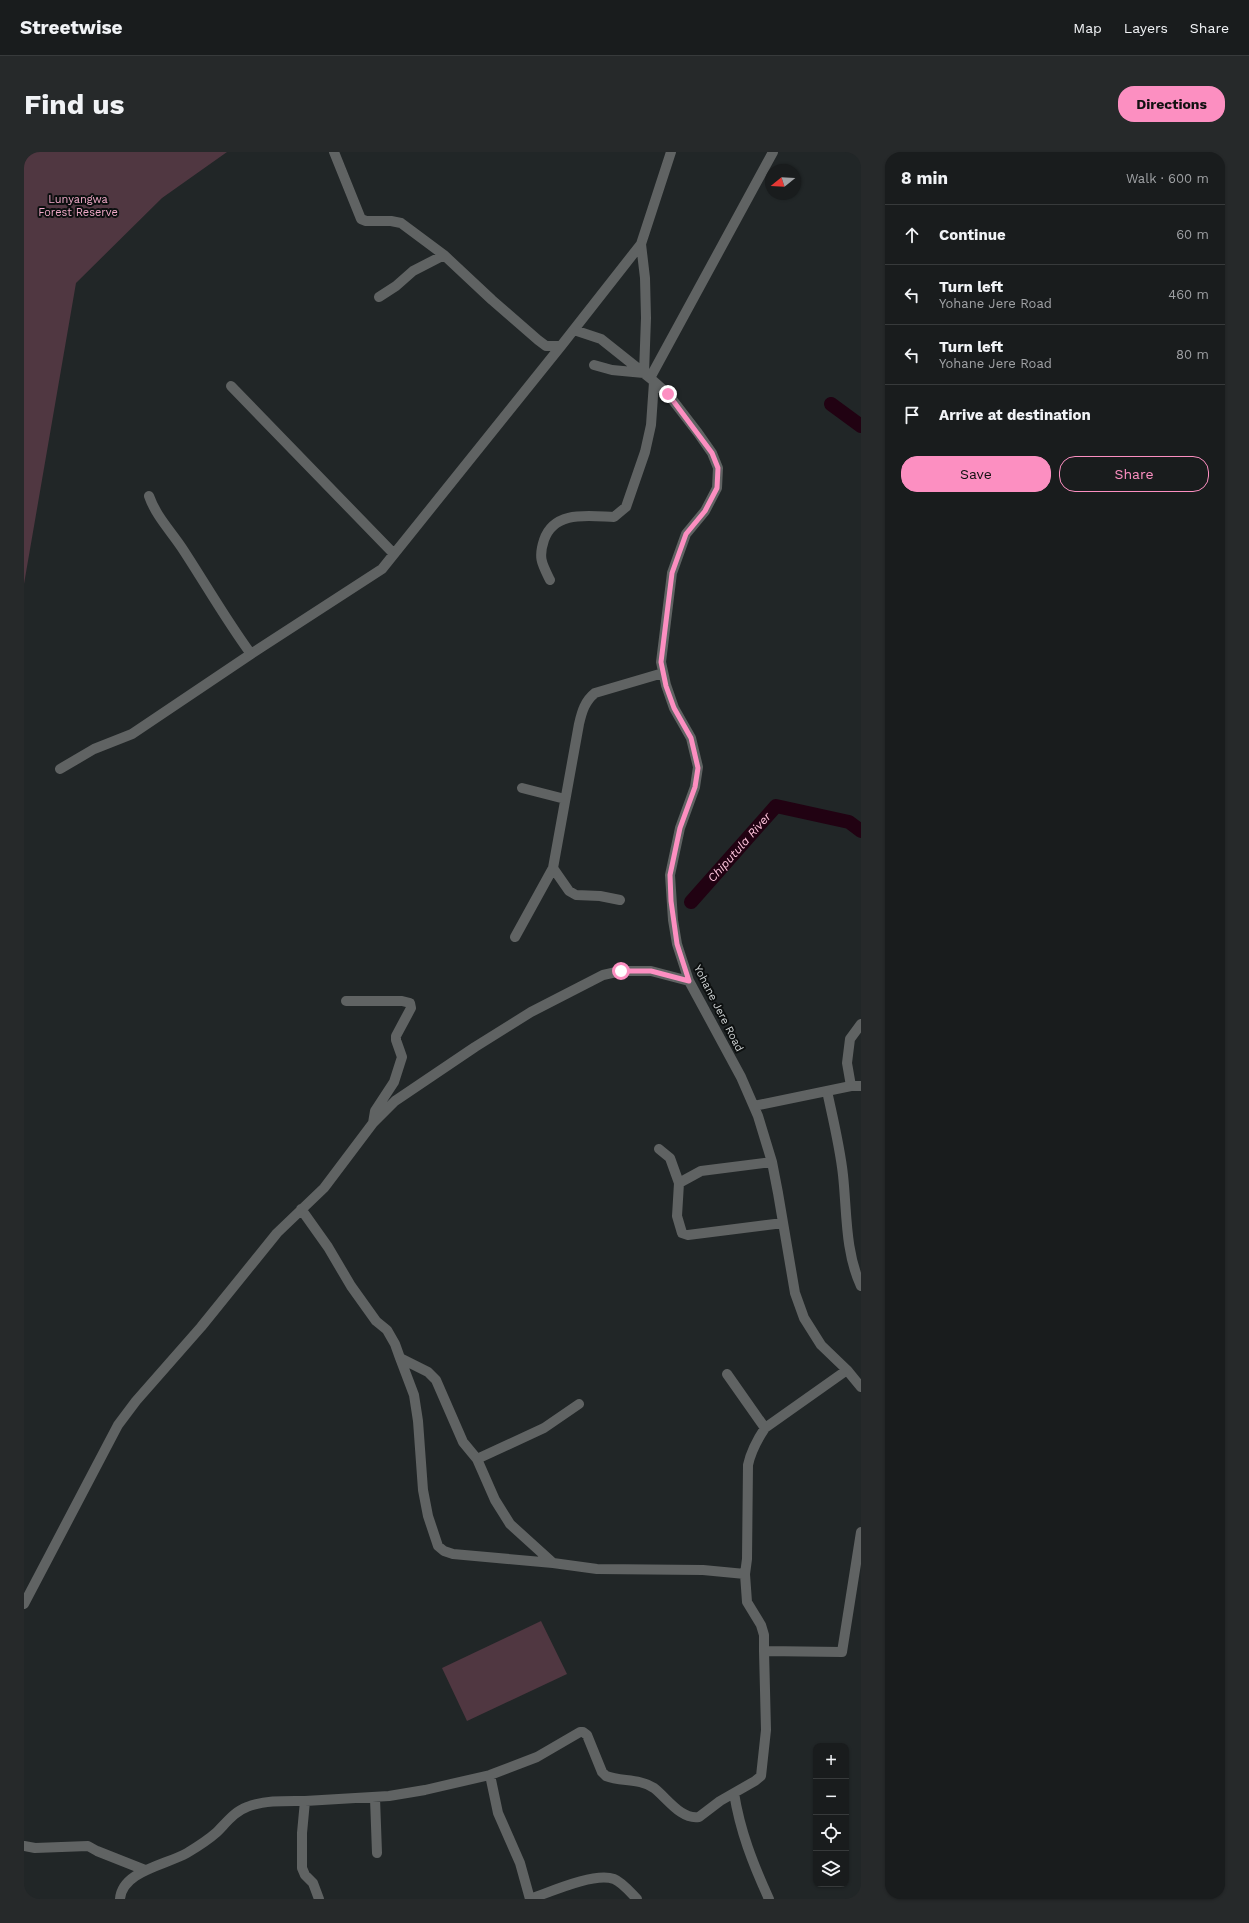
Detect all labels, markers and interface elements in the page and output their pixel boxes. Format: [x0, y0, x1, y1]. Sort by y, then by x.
text: Streetwise [20, 16, 123, 39]
text: Map [1073, 20, 1102, 36]
text: Layers [1124, 20, 1168, 36]
text: Share [1190, 20, 1229, 36]
button: Directions [1118, 86, 1225, 122]
text: Find us [24, 88, 124, 121]
north arrow [765, 164, 801, 200]
text: 8 min [901, 168, 948, 188]
text: Walk · 600 m [1126, 171, 1209, 186]
park label: Lunyangwa Forest Reserve [38, 193, 118, 219]
icon: ahead [901, 224, 923, 246]
text: Continue [939, 226, 1006, 244]
text: 60 m [1176, 227, 1209, 242]
text: Turn left [939, 278, 1003, 296]
icon: left [901, 284, 923, 306]
text: 460 m [1168, 287, 1209, 302]
text: Yohane Jere Road [939, 296, 1052, 311]
text: Turn left [939, 338, 1003, 356]
icon: left [901, 344, 923, 366]
text: 80 m [1176, 347, 1209, 362]
text: Yohane Jere Road [939, 356, 1052, 371]
route end [659, 385, 677, 403]
icon: arrive [901, 404, 923, 426]
text: Arrive at destination [939, 406, 1091, 424]
button: Save [901, 456, 1051, 492]
button: Share [1059, 456, 1209, 492]
water label: Chiputula River [705, 809, 775, 885]
route start [612, 962, 630, 980]
street label: Yohane Jere Road [691, 963, 746, 1054]
map controls [813, 1743, 849, 1887]
button: + [813, 1743, 849, 1779]
button: − [813, 1779, 849, 1815]
button: locate [813, 1815, 849, 1851]
button: layers [813, 1851, 849, 1887]

